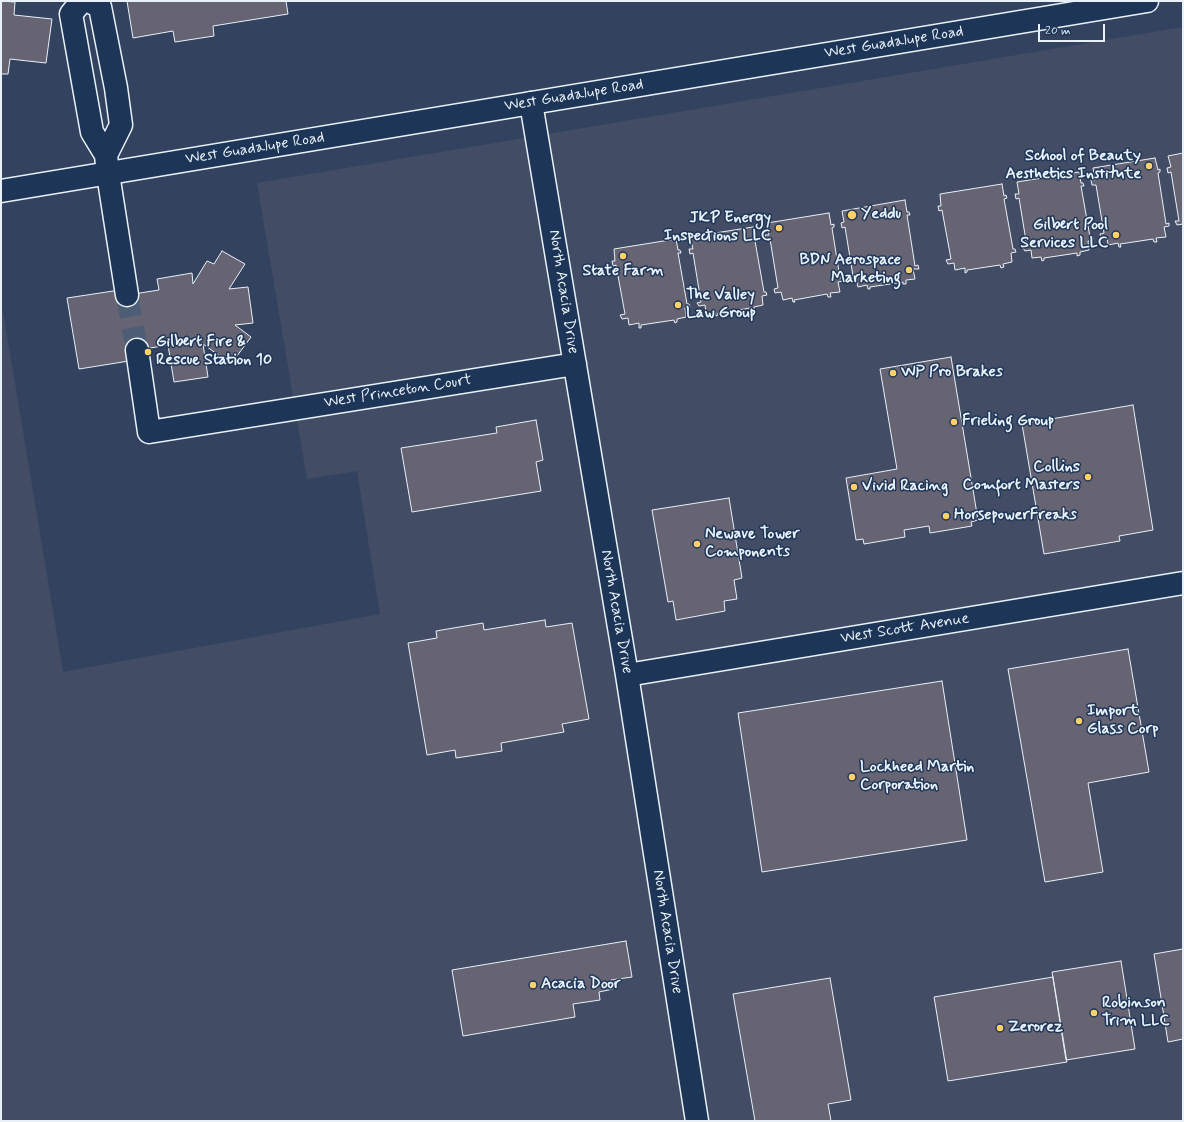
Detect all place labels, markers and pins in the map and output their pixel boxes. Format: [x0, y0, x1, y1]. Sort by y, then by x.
place label: School of Beauty Aesthetics Institute [1006, 147, 1141, 185]
marker: School of Beauty Aesthetics Institute [1144, 161, 1154, 171]
place label: Yeddu [861, 205, 901, 225]
place label: JKP Energy Inspections LLC [664, 209, 771, 247]
marker: Yeddu [846, 209, 858, 221]
place label: Gilbert Pool Services LLC [1020, 216, 1108, 254]
marker: JKP Energy Inspections LLC [774, 223, 784, 233]
marker: Gilbert Pool Services LLC [1111, 230, 1121, 240]
marker: State Farm [618, 251, 628, 261]
place label: BDN Aerospace Marketing [800, 251, 901, 289]
place label: State Farm [582, 262, 664, 282]
marker: BDN Aerospace Marketing [904, 265, 914, 275]
place label: The Valley Law Group [686, 286, 756, 324]
marker: The Valley Law Group [673, 300, 683, 310]
place label: Gilbert Fire & Rescue Station 10 [156, 333, 272, 371]
marker: Gilbert Fire & Rescue Station 10 [143, 347, 153, 357]
place label: WP Pro Brakes [901, 363, 1003, 383]
marker: WP Pro Brakes [888, 368, 898, 378]
place label: Frieling Group [962, 412, 1054, 432]
marker: Frieling Group [949, 417, 959, 427]
place label: Collins Comfort Masters [963, 458, 1080, 496]
marker: Collins Comfort Masters [1083, 472, 1093, 482]
place label: Vivid Racing [862, 477, 948, 497]
marker: Vivid Racing [849, 482, 859, 492]
place label: HorsepowerFreaks [954, 506, 1077, 526]
marker: HorsepowerFreaks [941, 511, 951, 521]
place label: Newave Tower Components [705, 525, 800, 563]
marker: Newave Tower Components [692, 539, 702, 549]
place label: Import Glass Corp [1087, 702, 1159, 740]
marker: Import Glass Corp [1074, 716, 1084, 726]
place label: Lockheed Martin Corporation [860, 758, 974, 796]
marker: Lockheed Martin Corporation [847, 772, 857, 782]
place label: Acacia Door [541, 975, 620, 995]
marker: Acacia Door [528, 980, 538, 990]
place label: Robinson Trim LLC [1102, 994, 1170, 1032]
marker: Robinson Trim LLC [1089, 1008, 1099, 1018]
place label: Zerorez [1008, 1018, 1063, 1038]
marker: Zerorez [995, 1023, 1005, 1033]

